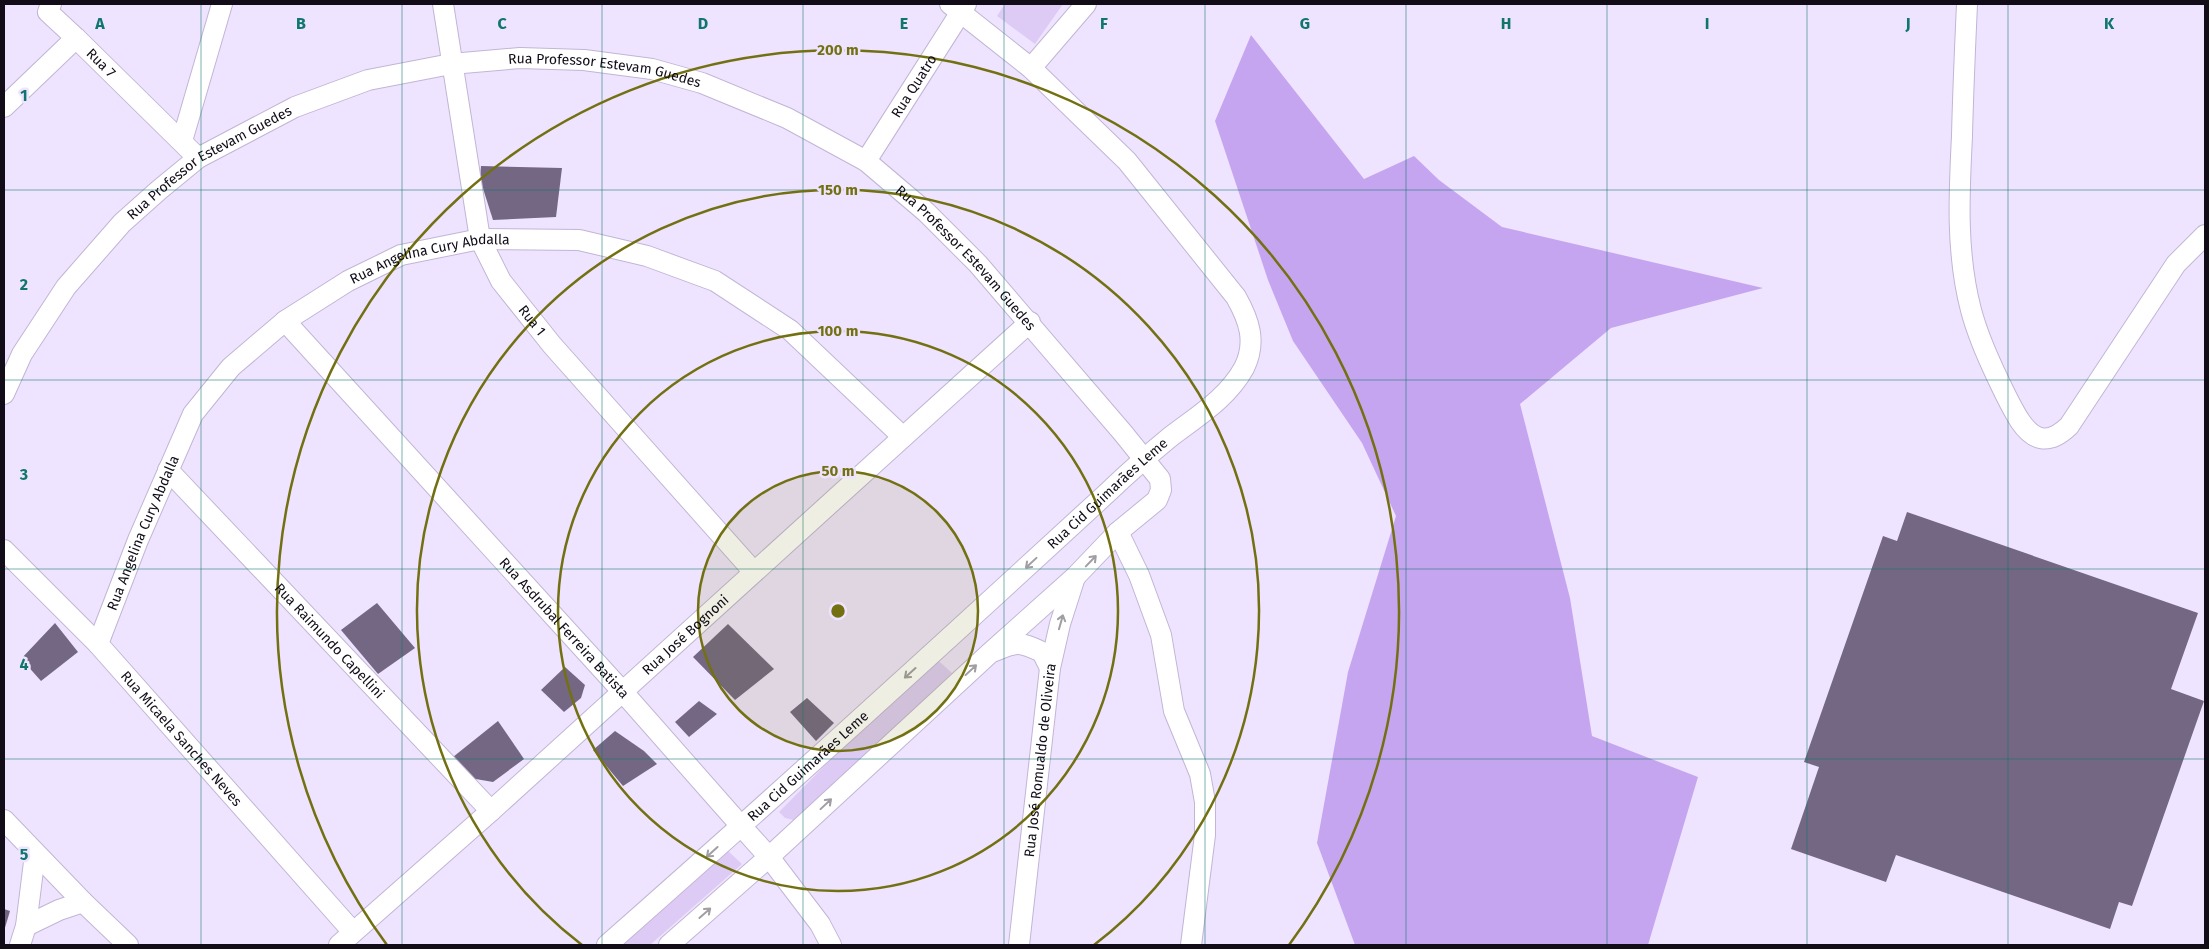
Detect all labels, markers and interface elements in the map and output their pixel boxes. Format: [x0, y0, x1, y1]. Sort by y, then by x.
text: A [94, 14, 105, 33]
text: B [296, 14, 306, 33]
text: C [497, 14, 507, 33]
text: D [698, 14, 708, 33]
text: E [900, 14, 908, 33]
text: F [1100, 14, 1108, 33]
text: G [1300, 14, 1310, 33]
text: H [1501, 14, 1511, 33]
text: I [1705, 14, 1709, 33]
text: J [1904, 14, 1911, 33]
text: K [2104, 14, 2115, 33]
text: 200 m [817, 41, 859, 59]
street label: Rua 7 [83, 45, 119, 81]
street label: Rua Professor Estevam Guedes [507, 50, 703, 91]
street label: Rua Quatro [888, 51, 941, 121]
text: 1 [20, 86, 28, 105]
street label: Rua Professor Estevam Guedes [124, 102, 295, 223]
text: 150 m [818, 181, 858, 199]
street label: Rua Professor Estevam Guedes [892, 182, 1039, 334]
street label: Rua Angelina Cury Abdalla [347, 231, 510, 288]
text: 2 [20, 275, 28, 294]
street label: Rua 1 [515, 302, 549, 339]
text: 100 m [818, 322, 858, 340]
street label: Rua Cid Guimarães Leme [1044, 435, 1171, 553]
street label: Rua Angelina Cury Abdalla [104, 453, 183, 613]
text: 50 m [821, 462, 855, 480]
text: 3 [19, 465, 28, 484]
street label: Rua Asdrubal Ferreira Batista [496, 554, 633, 702]
one-way arrow [1085, 554, 1097, 567]
one-way arrow [1024, 557, 1037, 569]
street label: Rua Raimundo Capellini [271, 580, 388, 702]
street label: Rua José Bognoni [639, 592, 732, 679]
centre of rings [829, 602, 847, 620]
one-way arrow [1057, 615, 1066, 631]
text: 4 [19, 655, 29, 674]
street label: Rua José Romualdo de Oliveira [1021, 661, 1060, 858]
one-way arrow [965, 664, 977, 676]
one-way arrow [904, 667, 917, 678]
street label: Rua Micaela Sanches Neves [117, 668, 246, 810]
street label: Rua Cid Guimarães Leme [744, 708, 872, 825]
one-way arrow [820, 798, 832, 810]
text: 5 [20, 845, 29, 864]
one-way arrow [706, 846, 719, 858]
one-way arrow [699, 907, 712, 919]

